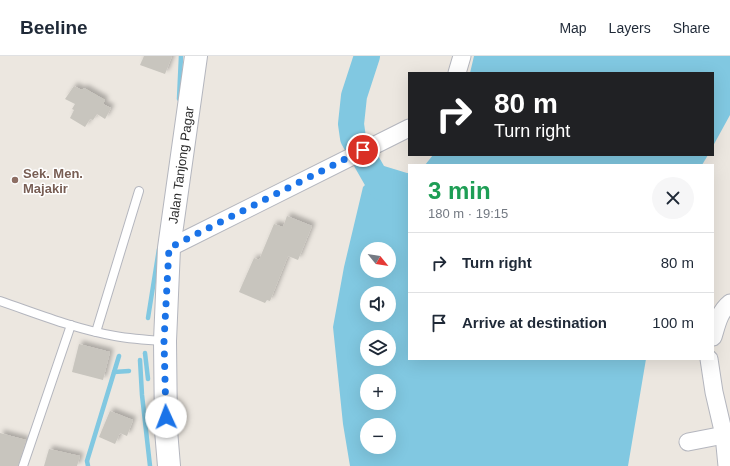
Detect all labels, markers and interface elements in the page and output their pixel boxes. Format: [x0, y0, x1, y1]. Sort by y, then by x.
text: Beeline [20, 17, 88, 38]
text: Map [559, 20, 587, 36]
text: Layers [609, 20, 651, 36]
text: Share [673, 20, 710, 36]
icon: right [428, 88, 480, 140]
text: 80 m [494, 88, 558, 119]
street label: Jalan Tanjong Pagar [165, 105, 197, 225]
text: Turn right [494, 121, 570, 141]
pin [346, 133, 380, 167]
icon: arrive [352, 139, 374, 161]
place label: Sek. Men. Majakir [23, 166, 83, 196]
marker: Sek. Men. Majakir [10, 175, 20, 185]
text: 3 min [428, 177, 491, 204]
button: close [652, 177, 694, 219]
text: 180 m · 19:15 [428, 206, 508, 221]
north arrow [360, 242, 396, 278]
map controls [360, 242, 396, 454]
icon: right [428, 252, 450, 274]
text: Turn right [462, 254, 532, 271]
text: 80 m [661, 254, 694, 271]
button: sound [360, 286, 396, 322]
icon: arrive [428, 312, 450, 334]
text: Arrive at destination [462, 314, 607, 331]
text: 100 m [652, 314, 694, 331]
button: layers [360, 330, 396, 366]
button: + [360, 374, 396, 410]
position arrow [145, 396, 187, 438]
button: − [360, 418, 396, 454]

